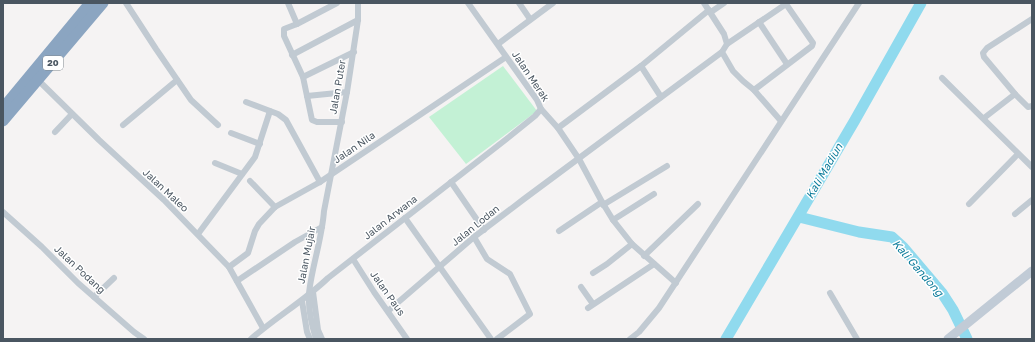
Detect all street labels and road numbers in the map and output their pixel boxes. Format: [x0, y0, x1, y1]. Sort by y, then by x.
street label: Jalan Merak [510, 49, 552, 104]
road number: 20 [43, 56, 63, 70]
street label: Jalan Puter [326, 59, 348, 115]
street label: Jalan Nila [331, 129, 377, 165]
street label: Jalan Maleo [141, 166, 191, 214]
street label: Jalan Arwana [361, 192, 419, 242]
street label: Jalan Lodan [449, 202, 501, 248]
street label: Jalan Mujair [295, 225, 317, 285]
street label: Jalan Podang [52, 242, 108, 296]
street label: Jalan Paus [368, 268, 408, 318]

